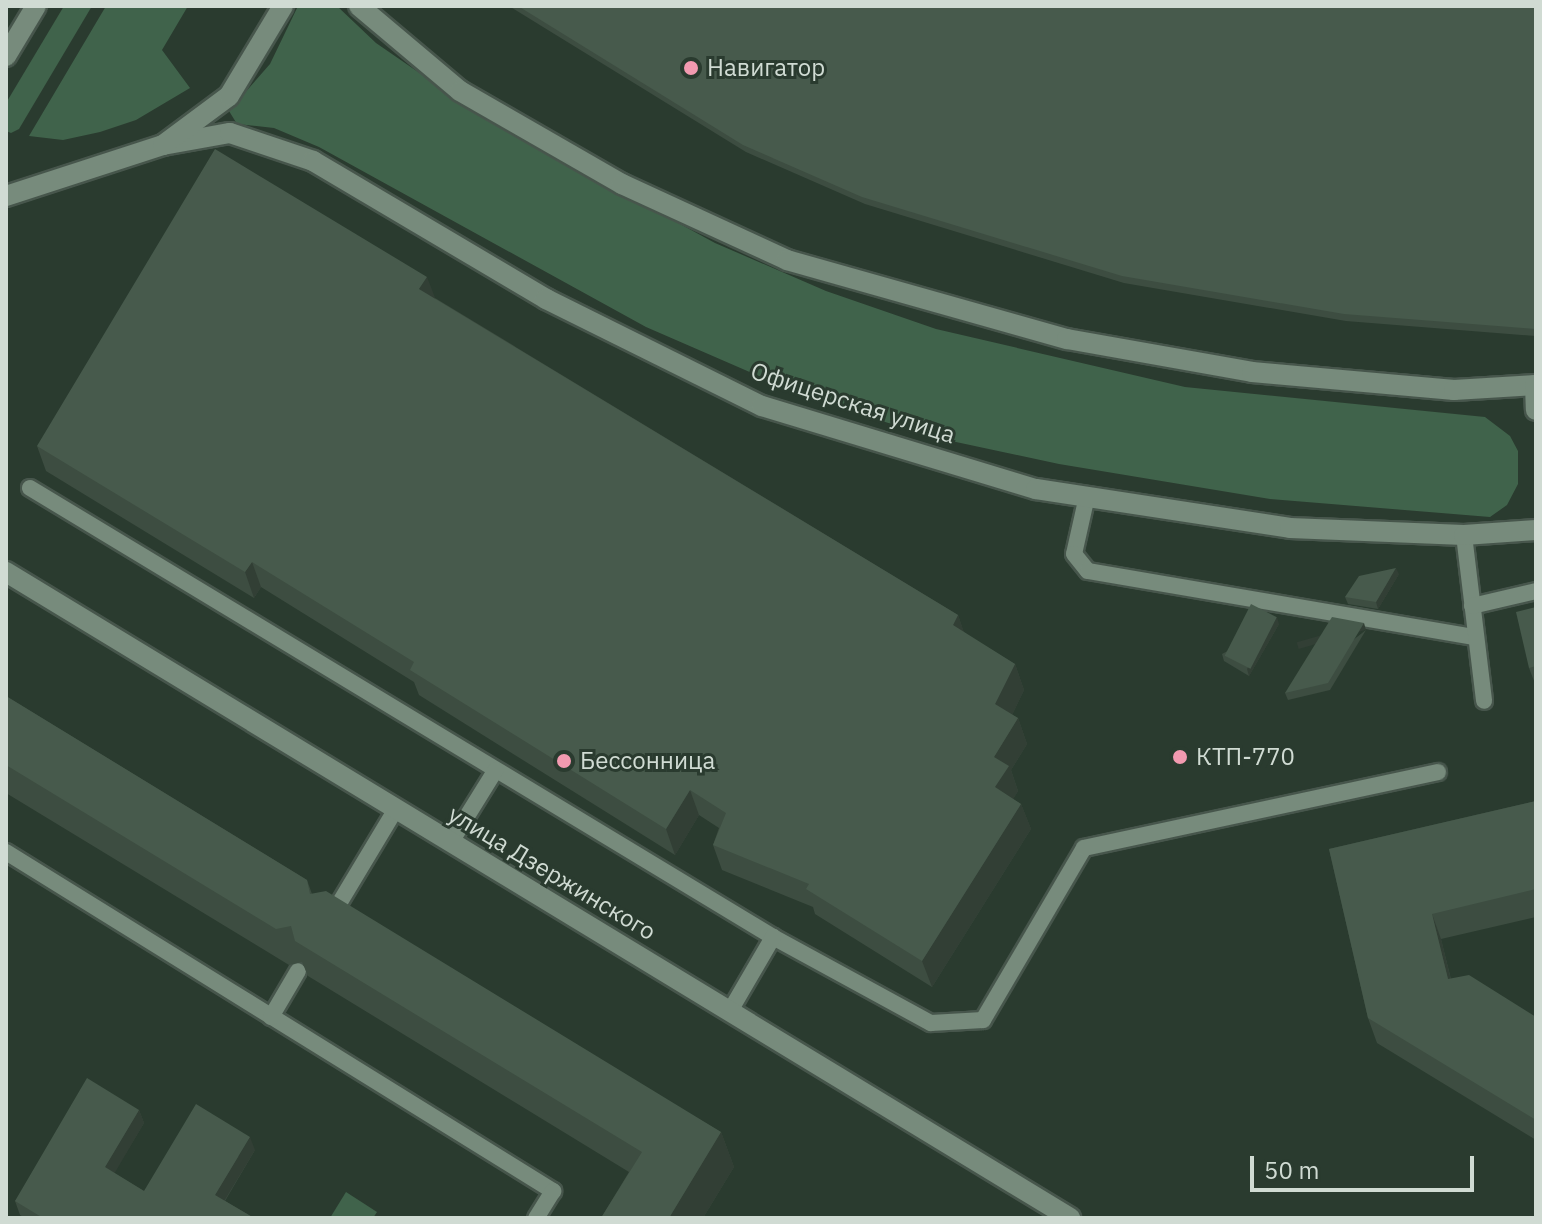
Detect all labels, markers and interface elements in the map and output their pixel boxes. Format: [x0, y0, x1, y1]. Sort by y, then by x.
place label: Навигатор [707, 54, 825, 82]
marker: Навигатор [682, 59, 700, 77]
street label: Офицерская улица [747, 356, 959, 450]
place label: КТП-770 [1196, 743, 1295, 771]
place label: Бессонница [580, 747, 715, 775]
marker: КТП-770 [1171, 748, 1189, 766]
marker: Бессонница [555, 752, 573, 770]
street label: улица Дзержинского [443, 800, 661, 946]
scale bar [1254, 1140, 1478, 1190]
text: 50 m [1264, 1154, 1319, 1186]

